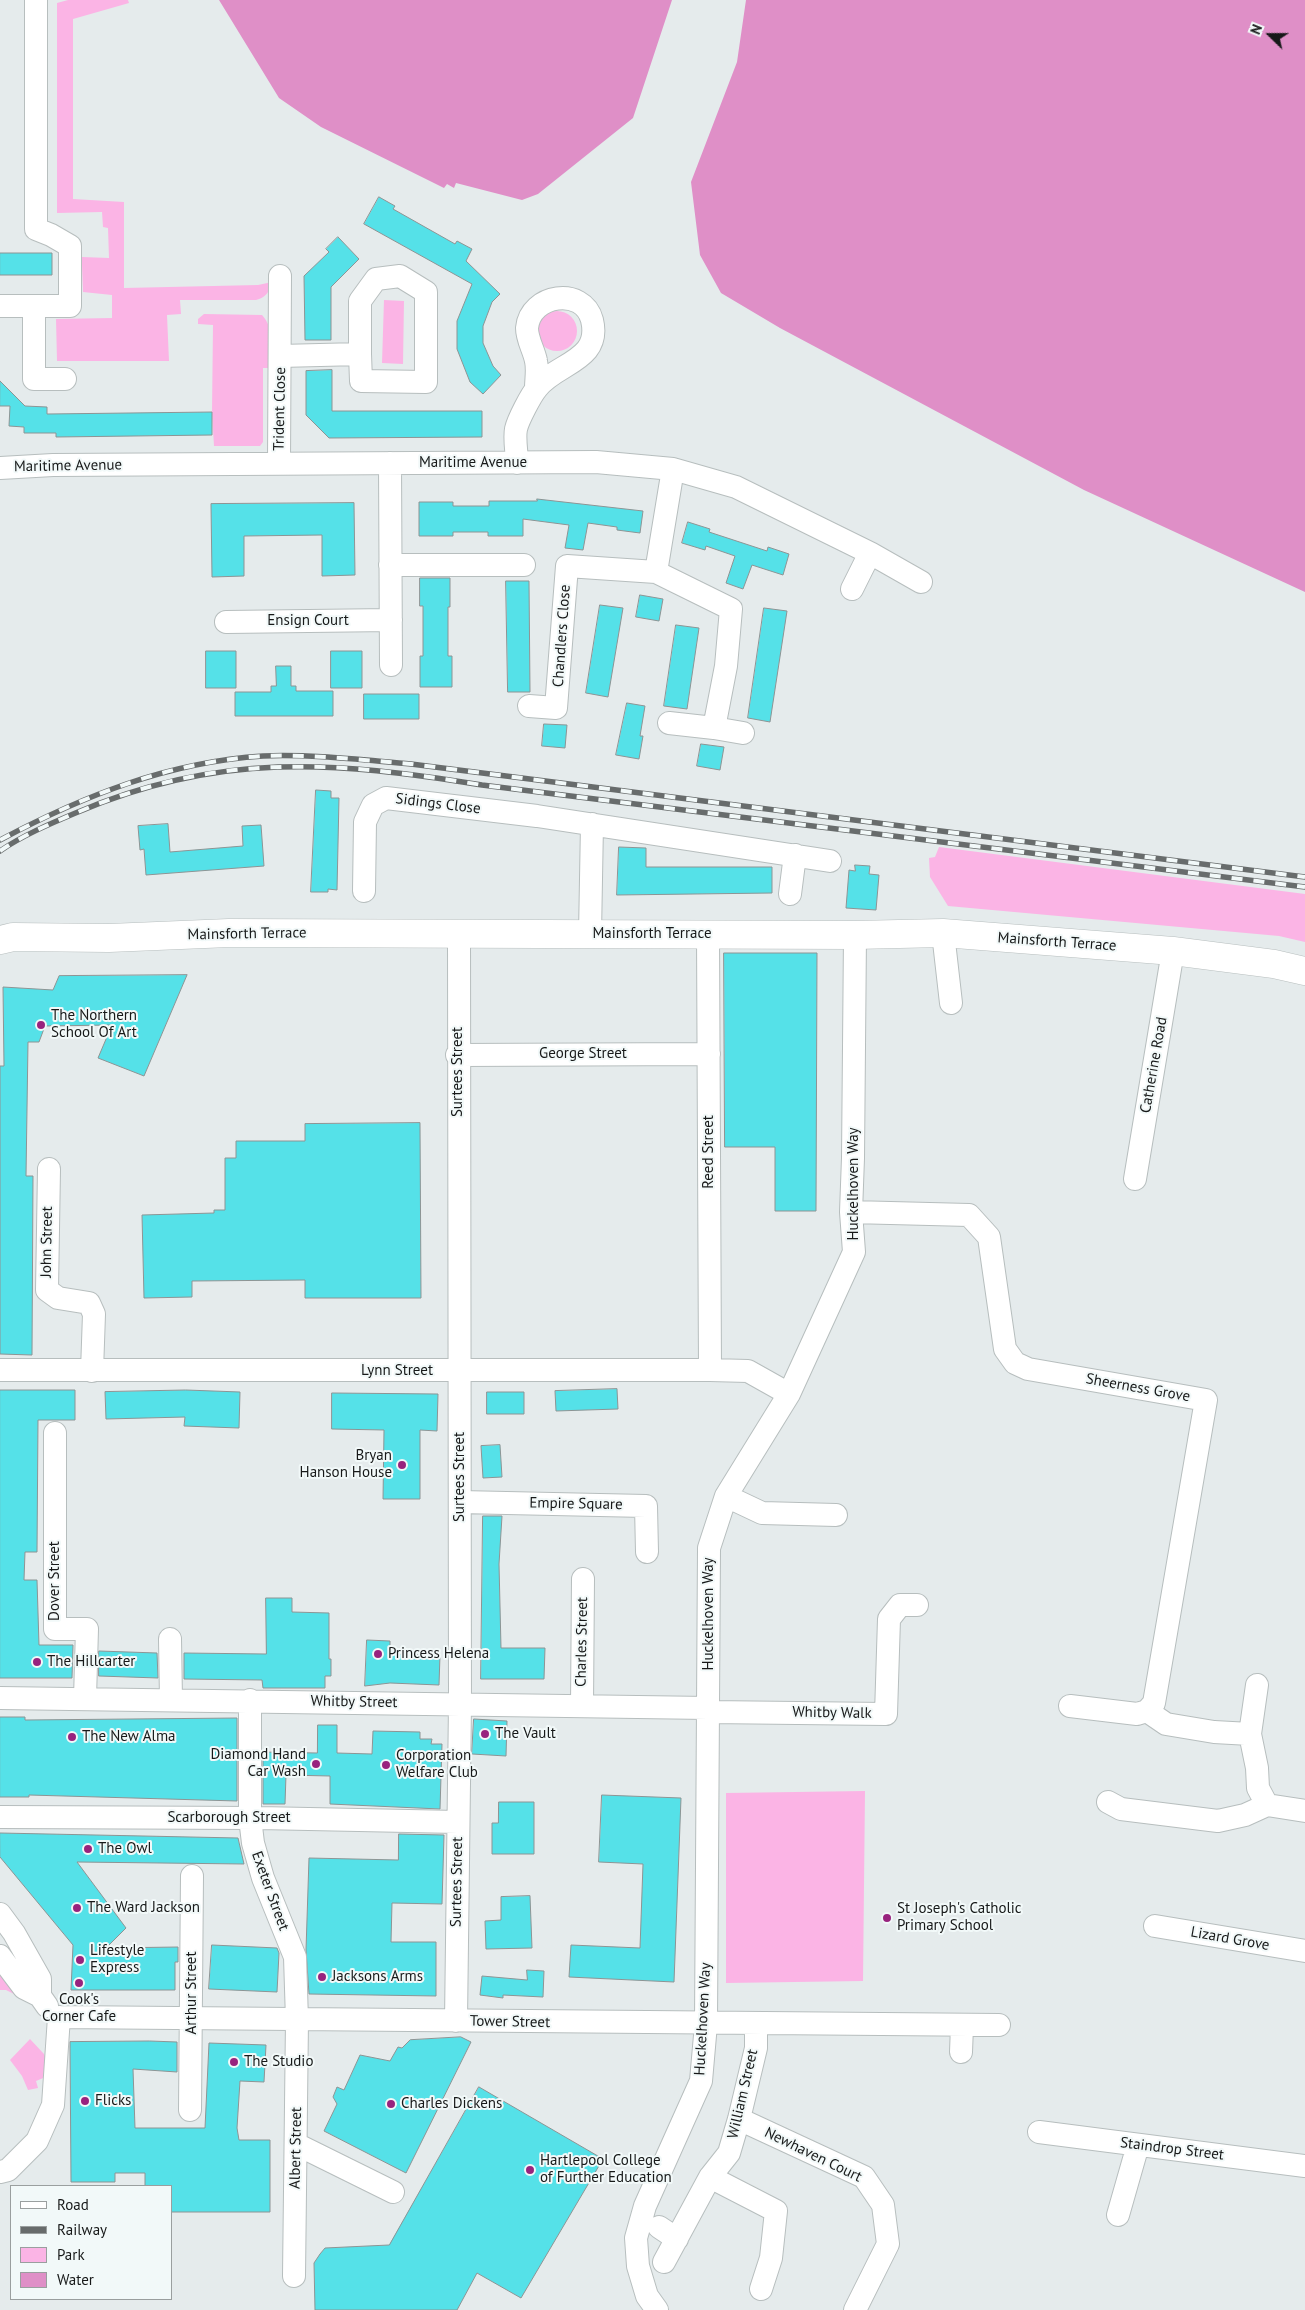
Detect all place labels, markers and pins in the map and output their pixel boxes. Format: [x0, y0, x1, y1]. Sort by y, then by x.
place label: The Northern School Of Art [51, 1007, 137, 1042]
marker: The Northern School Of Art [35, 1019, 47, 1031]
place label: Bryan Hanson House [300, 1447, 392, 1482]
marker: Bryan Hanson House [396, 1459, 408, 1471]
place label: Princess Helena [388, 1645, 489, 1663]
marker: Princess Helena [372, 1648, 384, 1660]
place label: The Hillcarter [47, 1653, 135, 1671]
marker: The Hillcarter [31, 1656, 43, 1668]
place label: The Vault [495, 1725, 556, 1743]
place label: The New Alma [82, 1728, 176, 1746]
marker: The Vault [479, 1728, 491, 1740]
marker: The New Alma [66, 1731, 78, 1743]
place label: Diamond Hand Car Wash [210, 1746, 306, 1781]
place label: Corporation Welfare Club [396, 1747, 478, 1782]
marker: Diamond Hand Car Wash [310, 1758, 322, 1770]
marker: Corporation Welfare Club [380, 1759, 392, 1771]
place label: The Owl [98, 1840, 152, 1858]
marker: The Owl [82, 1843, 94, 1855]
place label: The Ward Jackson [87, 1899, 200, 1917]
place label: St Joseph's Catholic Primary School [897, 1900, 1022, 1935]
marker: The Ward Jackson [71, 1902, 83, 1914]
marker: St Joseph's Catholic Primary School [881, 1912, 893, 1924]
place label: Lifestyle Express [90, 1942, 144, 1977]
marker: Lifestyle Express [74, 1954, 86, 1966]
place label: Jacksons Arms [332, 1968, 423, 1986]
marker: Jacksons Arms [316, 1971, 328, 1983]
marker: Cook's Corner Cafe [73, 1977, 85, 1989]
place label: Cook's Corner Cafe [42, 1991, 116, 2026]
place label: The Studio [244, 2053, 313, 2071]
marker: The Studio [228, 2056, 240, 2068]
place label: Flicks [95, 2092, 131, 2110]
marker: Flicks [79, 2095, 91, 2107]
place label: Charles Dickens [401, 2095, 502, 2113]
marker: Charles Dickens [385, 2098, 397, 2110]
place label: Hartlepool College of Further Education [540, 2152, 672, 2187]
marker: Hartlepool College of Further Education [524, 2164, 536, 2176]

